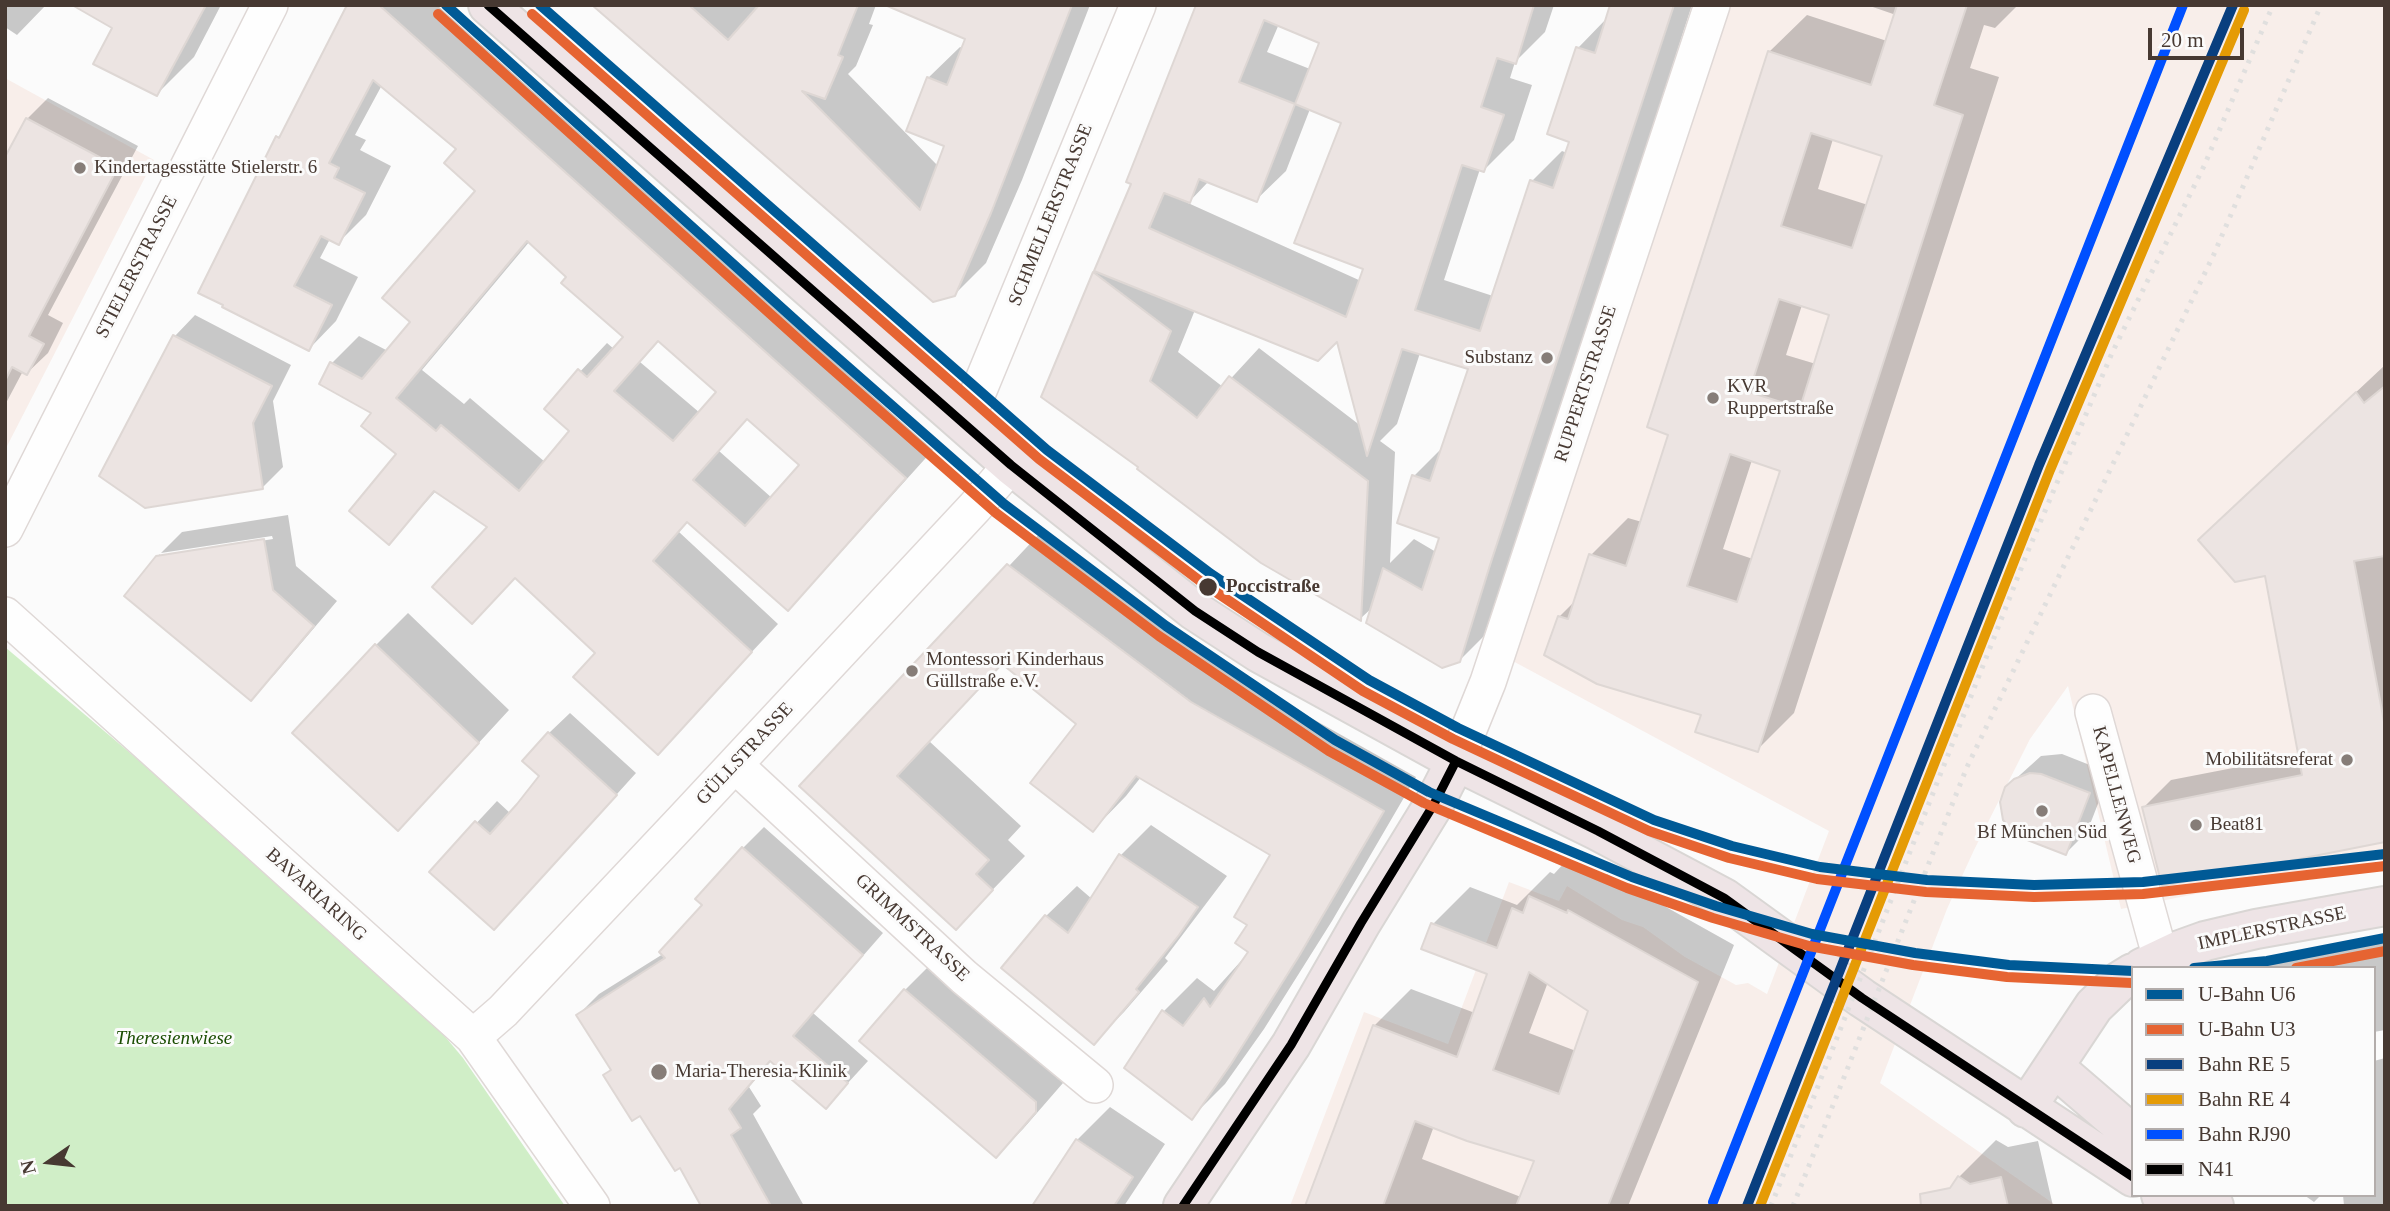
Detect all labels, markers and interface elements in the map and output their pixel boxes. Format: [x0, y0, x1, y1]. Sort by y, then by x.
scale bar [2152, 14, 2248, 58]
text: 20 m [2161, 28, 2204, 52]
street label: SCHMELLERSTRASSE [1004, 121, 1098, 309]
place label: Kindertagesstätte Stielerstr. 6 [94, 157, 317, 179]
marker: Kindertagesstätte Stielerstr. 6 [72, 160, 88, 176]
street label: STIELERSTRASSE [91, 192, 183, 342]
street label: RUPPERTSTRASSE [1550, 303, 1622, 465]
place label: Substanz [1464, 347, 1533, 369]
marker: Substanz [1539, 350, 1555, 366]
place label: KVR Ruppertstraße [1727, 376, 1834, 420]
marker: KVR Ruppertstraße [1705, 390, 1721, 406]
marker: Poccistraße [1197, 576, 1219, 598]
place label: Poccistraße [1226, 576, 1320, 598]
place label: Montessori Kinderhaus Güllstraße e.V. [926, 649, 1104, 693]
marker: Montessori Kinderhaus Güllstraße e.V. [904, 663, 920, 679]
street label: GÜLLSTRASSE [692, 698, 798, 810]
street label: KAPELLENWEG [2087, 724, 2145, 866]
place label: Mobilitätsreferat [2205, 749, 2333, 771]
marker: Mobilitätsreferat [2339, 752, 2355, 768]
marker: Bf München Süd [2034, 803, 2050, 819]
place label: Beat81 [2210, 814, 2264, 836]
marker: Beat81 [2188, 817, 2204, 833]
place label: Bf München Süd [1977, 822, 2107, 844]
street label: BAVARIARING [261, 844, 371, 946]
street label: GRIMMSTRASSE [850, 869, 974, 987]
street label: IMPLERSTRASSE [2196, 902, 2348, 956]
legend [2131, 966, 2376, 1197]
text: U-Bahn U6 [2198, 982, 2295, 1006]
text: U-Bahn U3 [2198, 1017, 2295, 1041]
park label: Theresienwiese [116, 1028, 232, 1050]
text: Bahn RE 5 [2198, 1052, 2290, 1076]
place label: Maria-Theresia-Klinik [675, 1061, 847, 1083]
marker: Maria-Theresia-Klinik [649, 1062, 669, 1082]
text: Bahn RE 4 [2198, 1087, 2290, 1111]
text: Bahn RJ90 [2198, 1122, 2291, 1146]
north arrow [14, 1127, 84, 1197]
text: N41 [2198, 1157, 2234, 1181]
text: N [16, 1158, 40, 1176]

